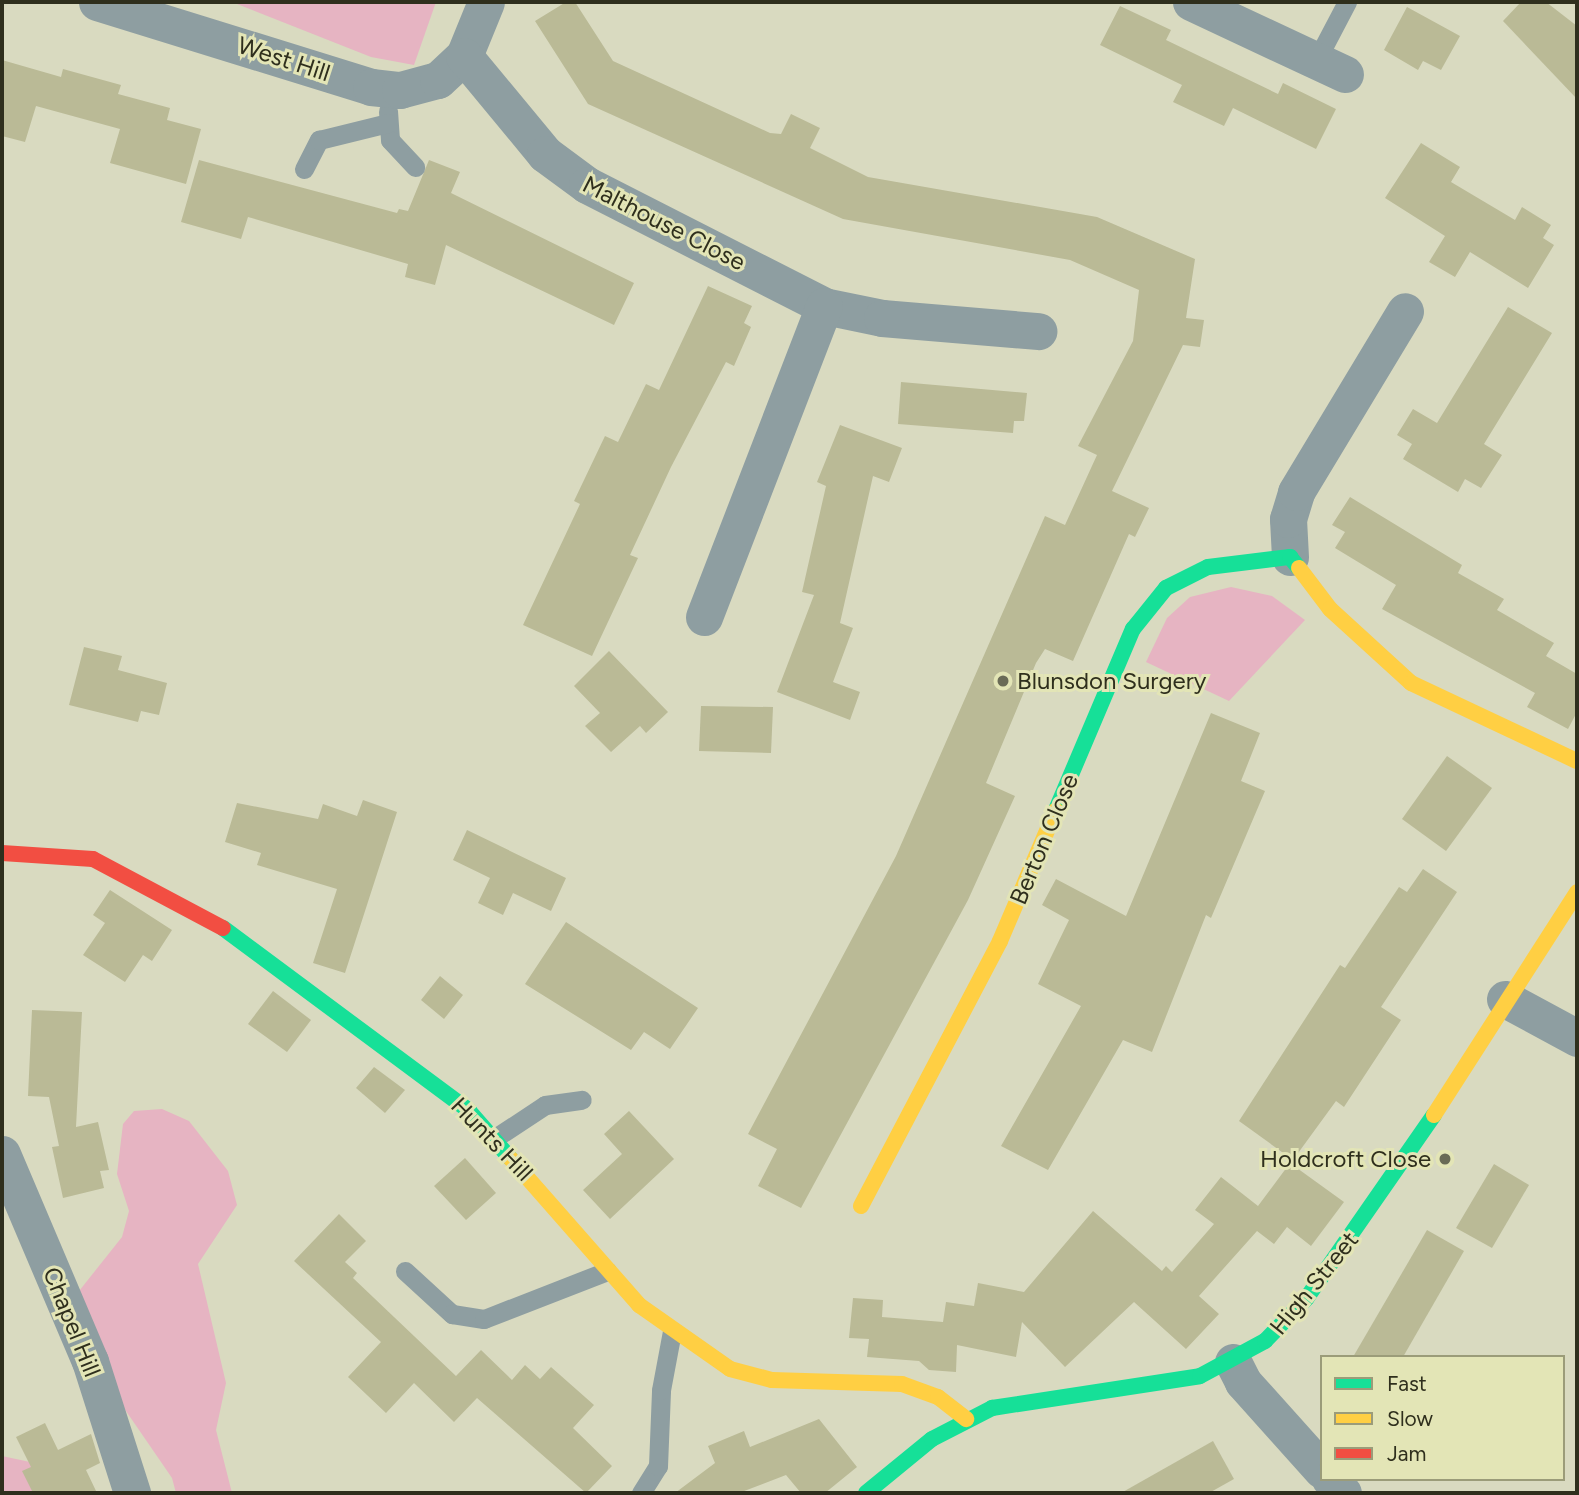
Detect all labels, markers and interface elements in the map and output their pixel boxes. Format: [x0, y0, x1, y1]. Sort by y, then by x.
street label: West Hill [234, 31, 334, 87]
street label: Malthouse Close [578, 170, 750, 276]
place label: Blunsdon Surgery [1017, 667, 1206, 695]
marker: Blunsdon Surgery [995, 673, 1011, 689]
street label: Berton Close [1004, 769, 1084, 909]
street label: Hunts Hill [445, 1091, 539, 1187]
place label: Holdcroft Close [1260, 1145, 1431, 1173]
marker: Holdcroft Close [1437, 1151, 1453, 1167]
street label: High Street [1264, 1226, 1364, 1340]
street label: Chapel Hill [37, 1263, 107, 1381]
legend [1320, 1355, 1565, 1481]
text: Fast [1387, 1371, 1427, 1396]
text: Slow [1387, 1406, 1433, 1431]
text: Jam [1387, 1441, 1426, 1466]

